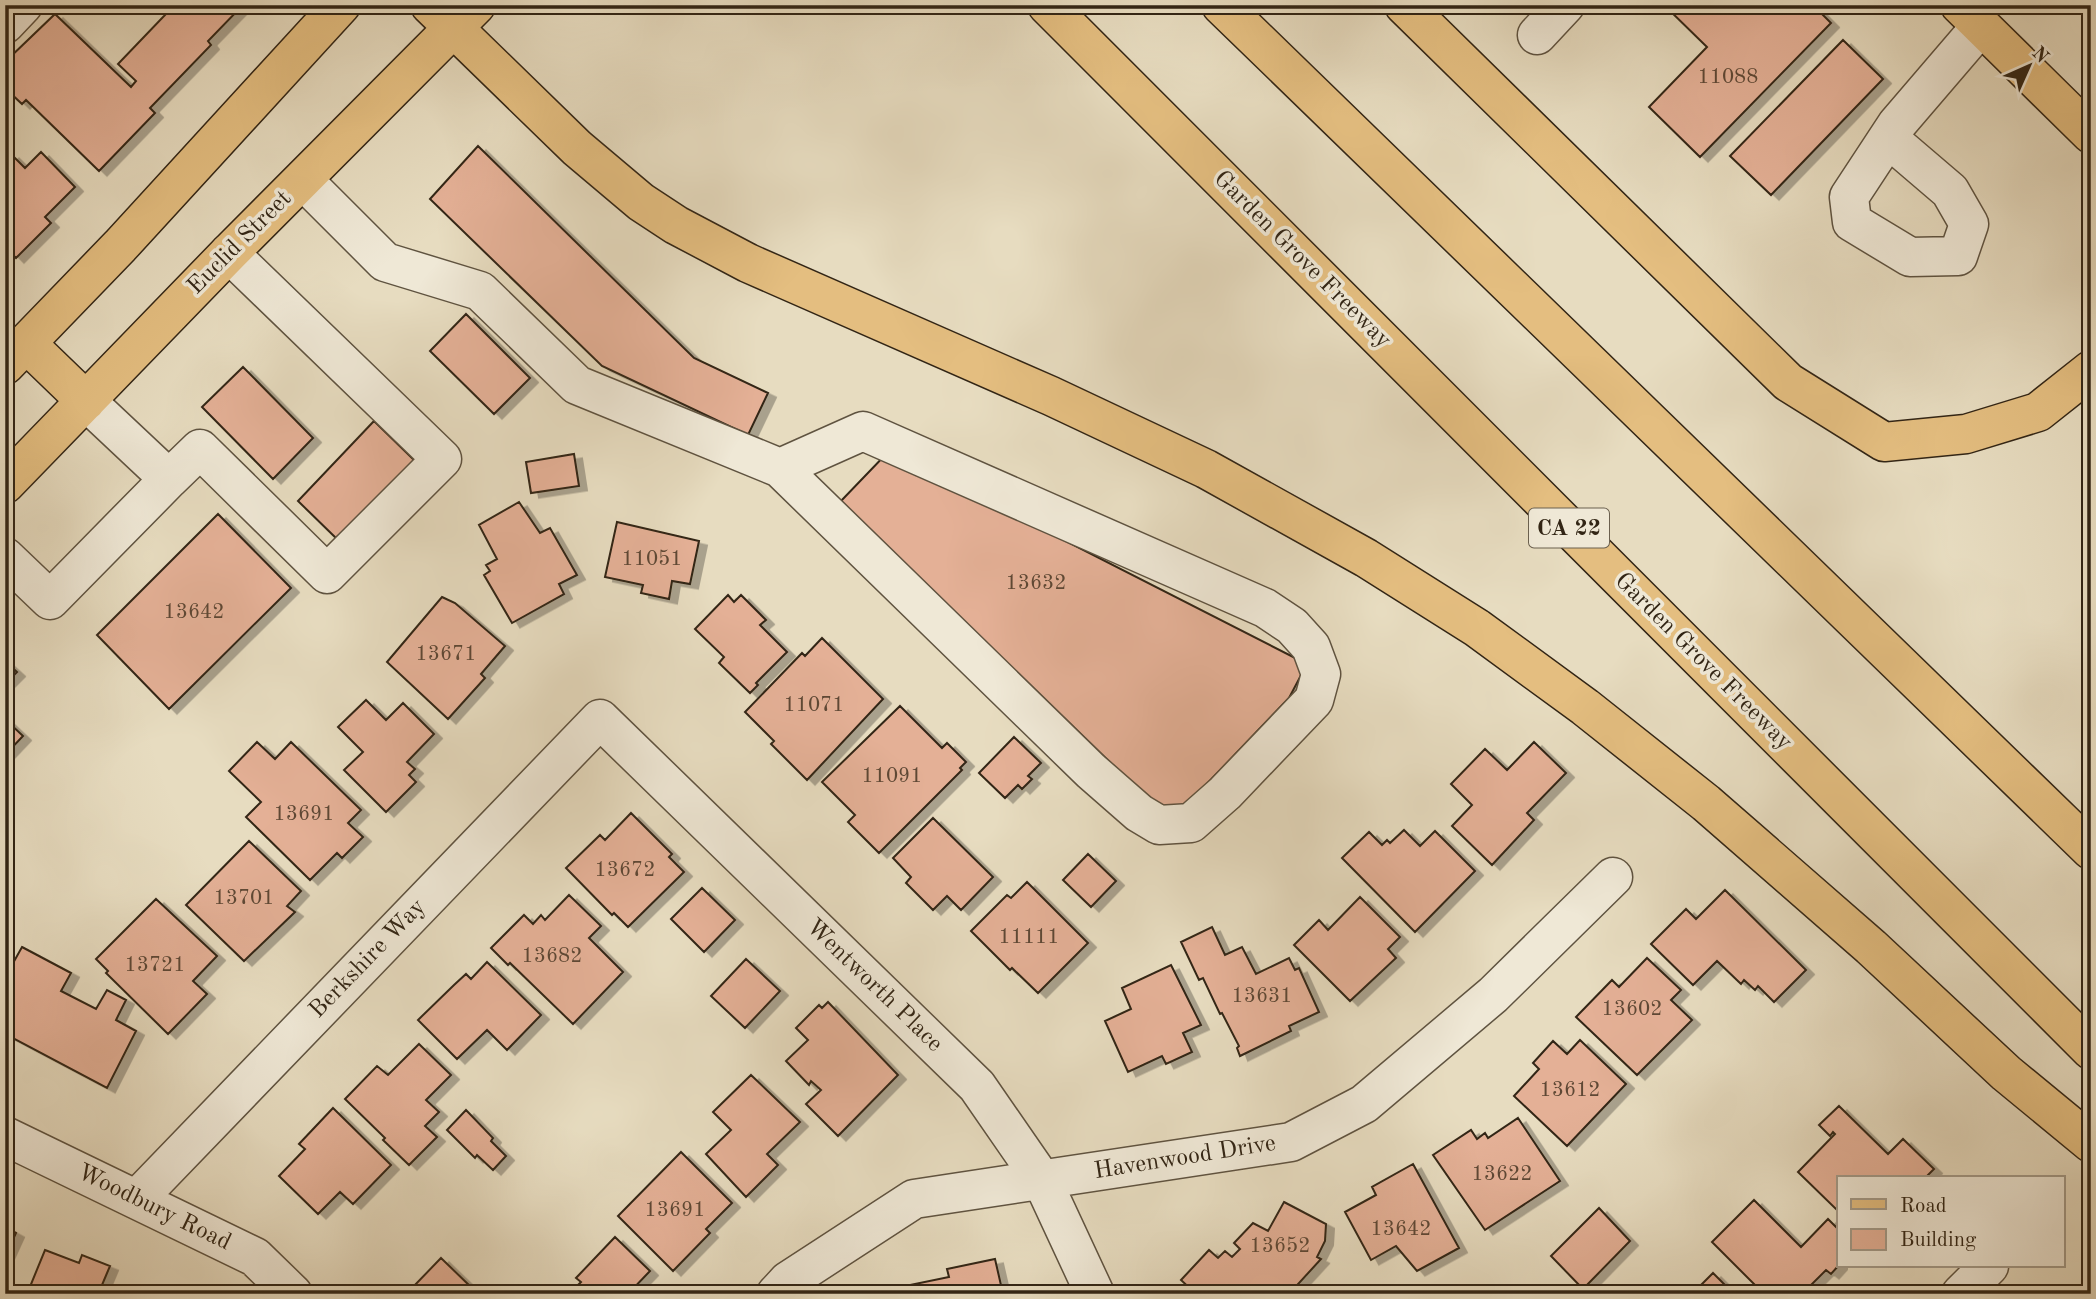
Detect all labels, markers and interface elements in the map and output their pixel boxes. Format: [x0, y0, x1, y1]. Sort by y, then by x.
north arrow [1994, 32, 2064, 102]
text: N [2027, 44, 2051, 68]
house number: 11088 [1698, 67, 1758, 88]
street label: Garden Grove Freeway [1209, 167, 1395, 353]
street label: Euclid Street [184, 187, 296, 299]
road number: CA 22 [1529, 508, 1609, 548]
house number: 11051 [622, 549, 682, 570]
street label: Garden Grove Freeway [1610, 569, 1796, 755]
house number: 13632 [1006, 573, 1066, 594]
house number: 13642 [164, 602, 224, 623]
house number: 13671 [416, 644, 476, 665]
house number: 11071 [784, 695, 844, 716]
house number: 11091 [862, 766, 922, 787]
house number: 13691 [274, 804, 334, 825]
house number: 13672 [595, 860, 655, 881]
house number: 13701 [214, 888, 274, 909]
street label: Berkshire Way [305, 895, 431, 1023]
street label: Wentworth Place [801, 915, 947, 1057]
house number: 11111 [999, 927, 1059, 948]
house number: 13682 [522, 946, 582, 967]
house number: 13721 [125, 955, 185, 976]
house number: 13631 [1232, 986, 1292, 1007]
house number: 13602 [1602, 999, 1662, 1020]
house number: 13612 [1540, 1080, 1600, 1101]
street label: Havenwood Drive [1092, 1132, 1278, 1184]
street label: Woodbury Road [73, 1160, 235, 1256]
house number: 13622 [1472, 1164, 1532, 1185]
legend [1837, 1176, 2064, 1268]
text: Road [1900, 1196, 1947, 1217]
house number: 13691 [645, 1200, 705, 1221]
house number: 13642 [1371, 1219, 1431, 1240]
text: Building [1900, 1230, 1977, 1251]
house number: 13652 [1250, 1236, 1310, 1257]

